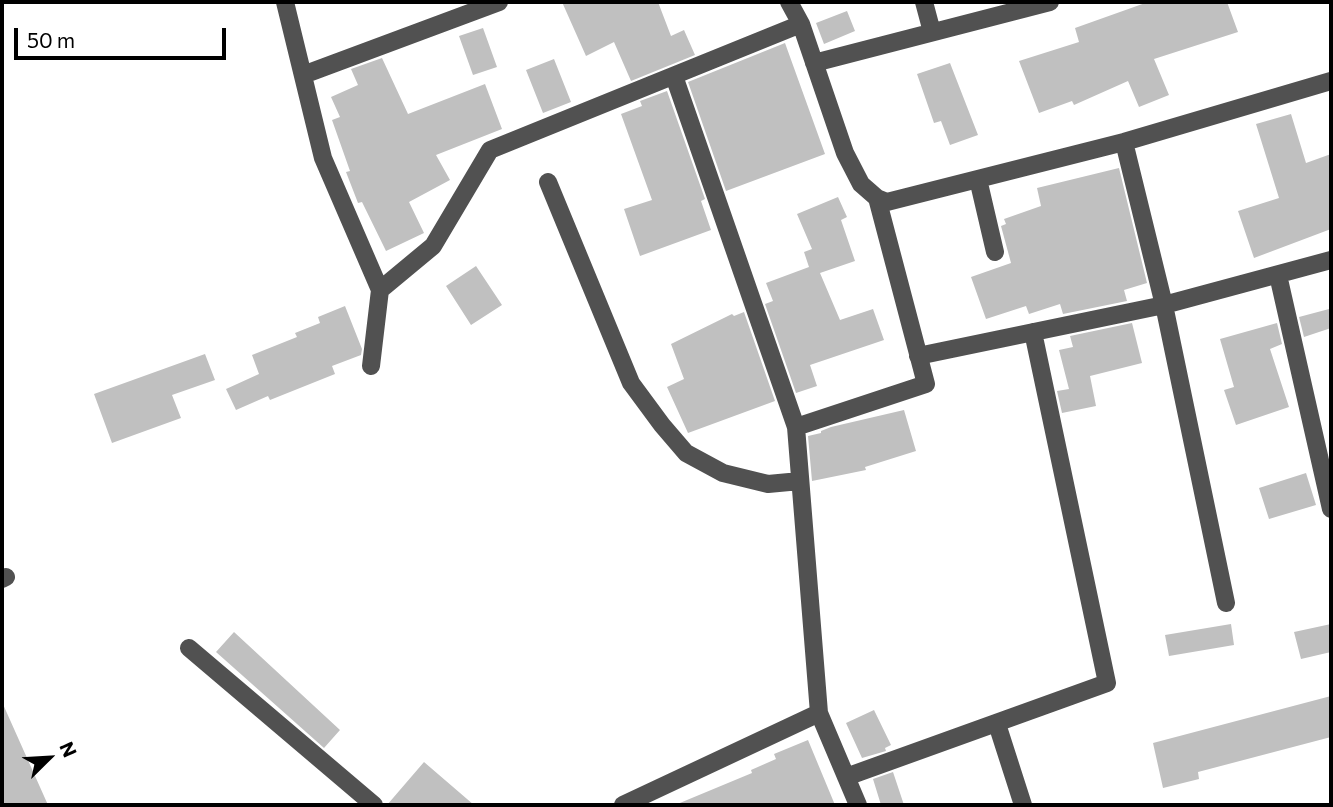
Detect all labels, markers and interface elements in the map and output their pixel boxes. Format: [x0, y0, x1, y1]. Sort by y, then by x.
scale bar [18, 14, 229, 58]
text: 50 m [27, 27, 75, 52]
north arrow [14, 723, 84, 793]
text: N [55, 738, 82, 760]

